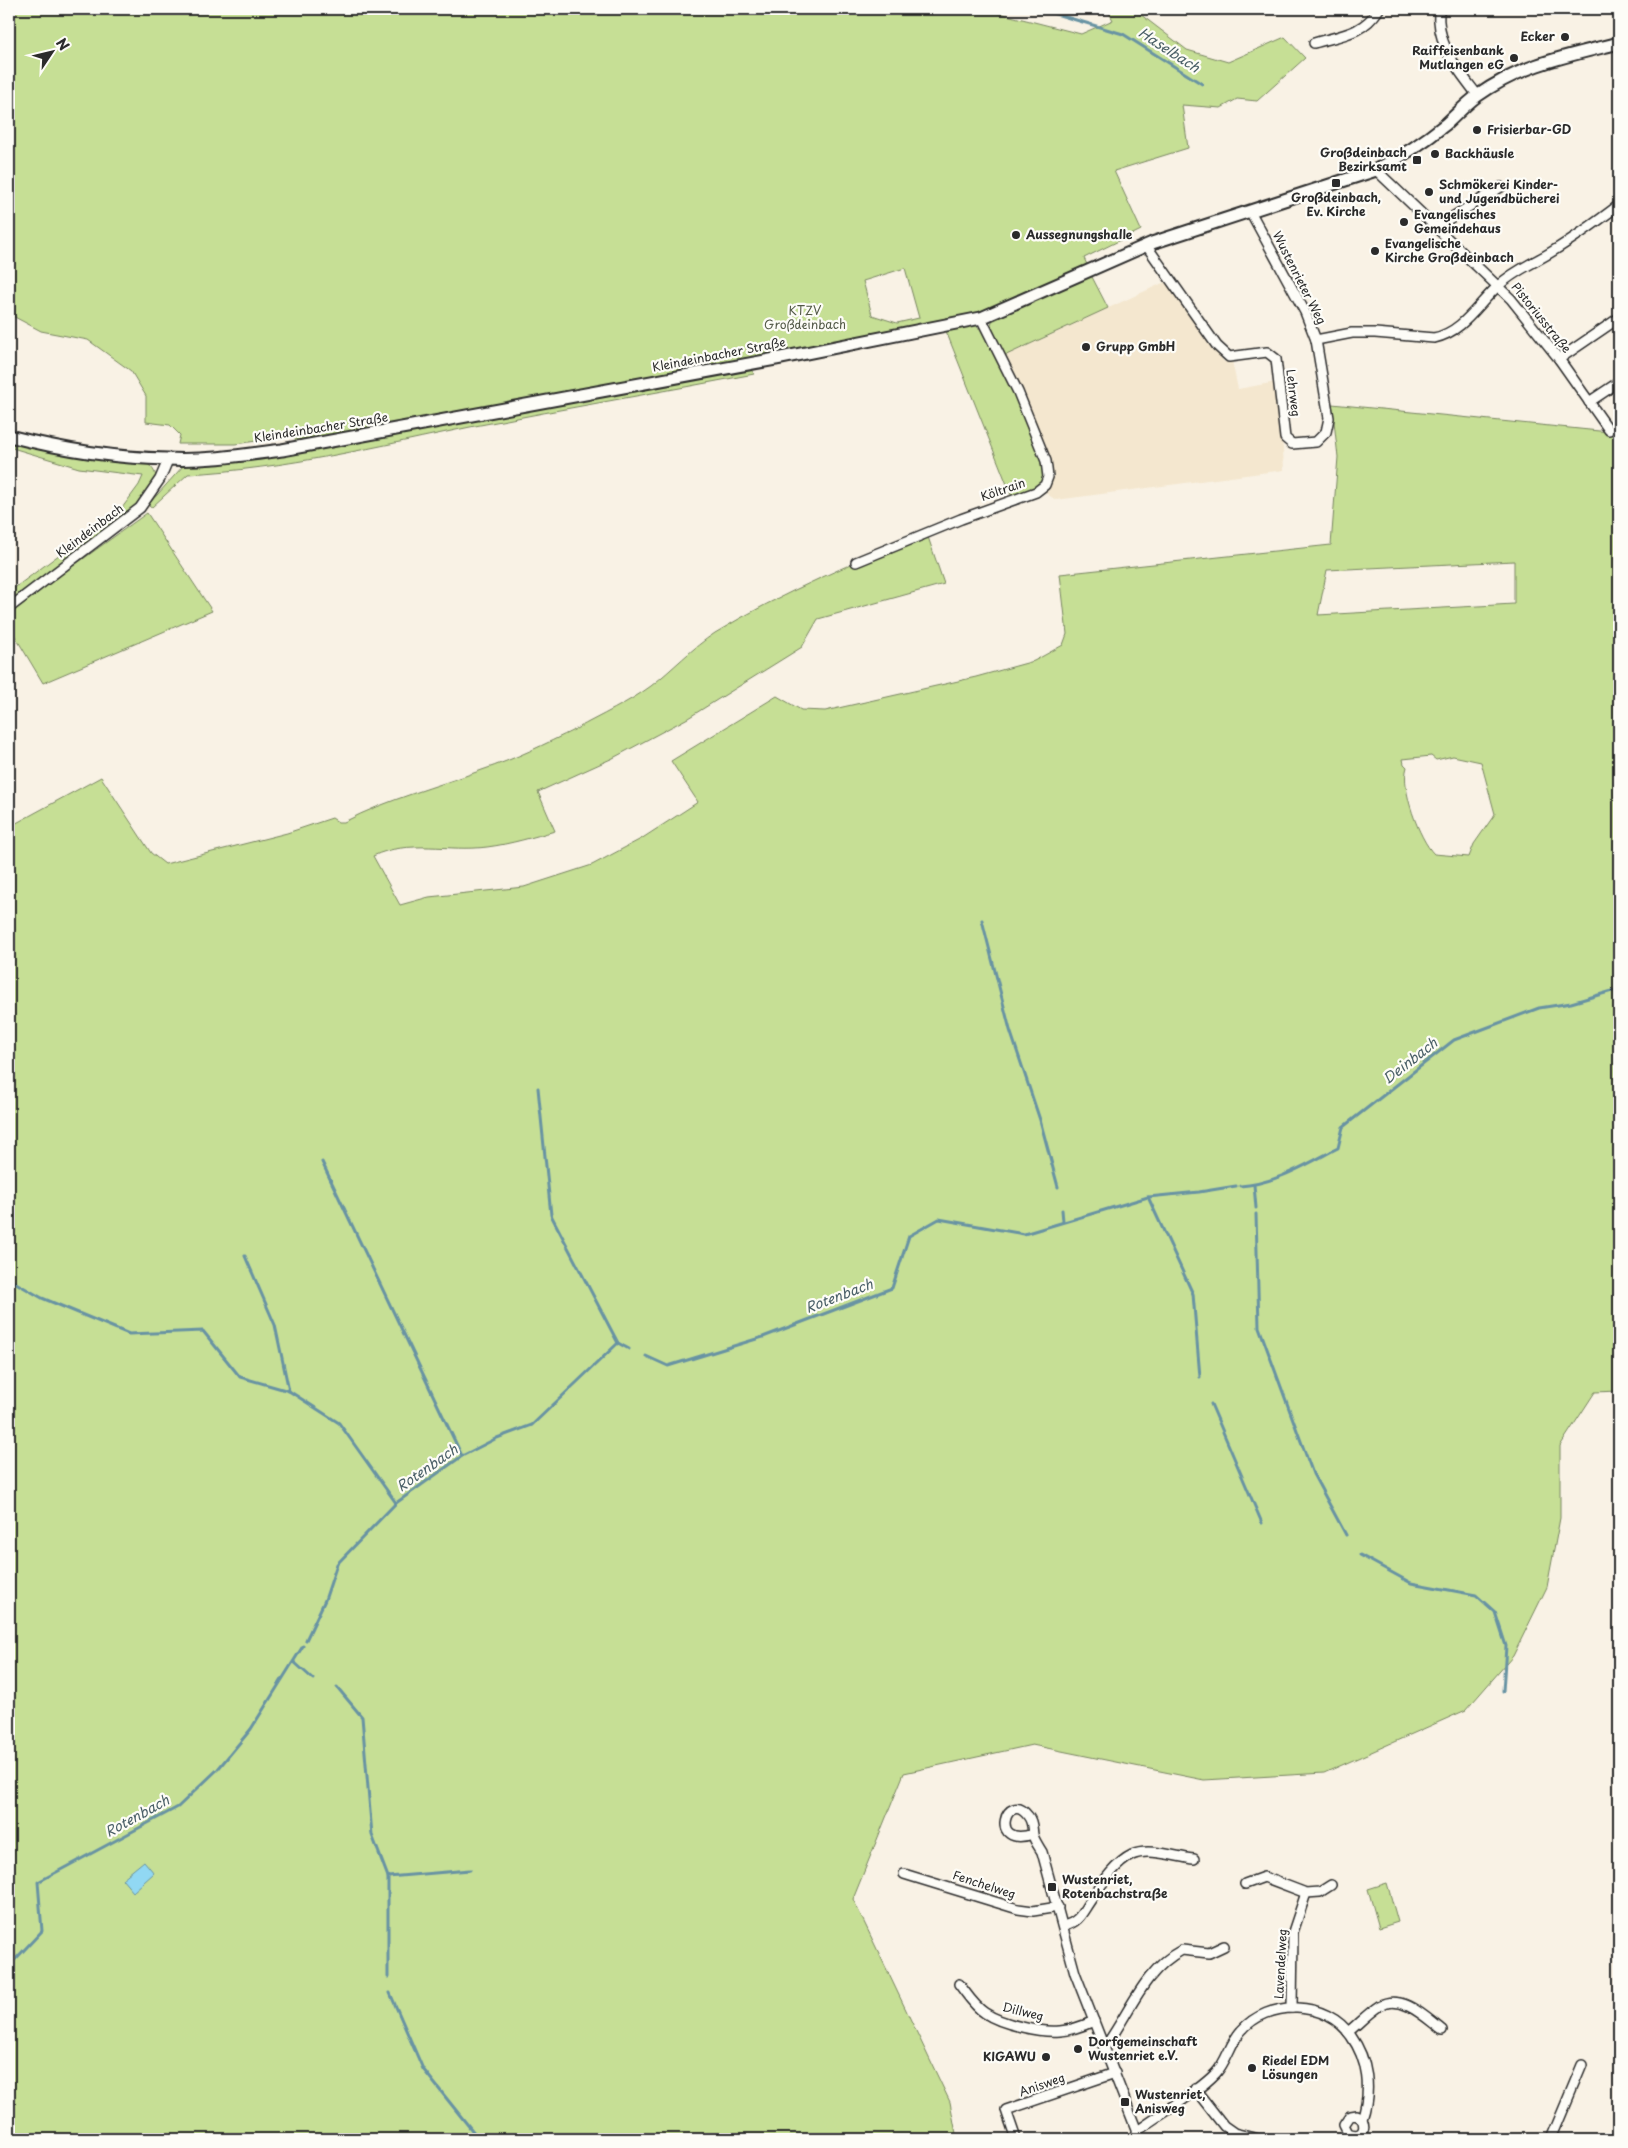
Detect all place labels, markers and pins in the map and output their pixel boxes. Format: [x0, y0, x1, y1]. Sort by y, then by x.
place label: Ecker [1520, 27, 1556, 45]
marker: Ecker [1559, 31, 1571, 43]
place label: Raiffeisenbank Mutlangen eG [1412, 41, 1504, 73]
marker: Raiffeisenbank Mutlangen eG [1508, 52, 1520, 64]
place label: Frisierbar-GD [1487, 120, 1571, 138]
marker: Frisierbar-GD [1471, 124, 1483, 136]
place label: Großdeinbach Bezirksamt [1320, 143, 1407, 175]
place label: Backhäusle [1445, 144, 1514, 162]
marker: Backhäusle [1429, 148, 1441, 160]
marker: Großdeinbach Bezirksamt [1411, 154, 1423, 166]
place label: Schmökerei Kinder- und Jugendbücherei [1439, 175, 1560, 207]
marker: Großdeinbach, Ev. Kirche [1330, 177, 1342, 189]
marker: Schmökerei Kinder- und Jugendbücherei [1423, 186, 1435, 198]
place label: Großdeinbach, Ev. Kirche [1291, 188, 1381, 220]
place label: Evangelisches Gemeindehaus [1414, 205, 1501, 237]
marker: Evangelisches Gemeindehaus [1398, 216, 1410, 228]
place label: Aussegnungshalle [1025, 225, 1133, 243]
marker: Aussegnungshalle [1010, 229, 1022, 241]
place label: Evangelische Kirche Großdeinbach [1385, 234, 1514, 266]
marker: Evangelische Kirche Großdeinbach [1369, 245, 1381, 257]
place label: Grupp GmbH [1096, 337, 1175, 355]
marker: Grupp GmbH [1080, 341, 1092, 353]
place label: Wustenriet, Rotenbachstraße [1062, 1870, 1168, 1902]
marker: Wustenriet, Rotenbachstraße [1046, 1881, 1058, 1893]
place label: Dorfgemeinschaft Wustenriet e.V. [1088, 2032, 1198, 2064]
marker: Dorfgemeinschaft Wustenriet e.V. [1072, 2043, 1084, 2055]
place label: KIGAWU [983, 2047, 1036, 2065]
marker: KIGAWU [1040, 2051, 1052, 2063]
place label: Riedel EDM Lösungen [1262, 2051, 1329, 2083]
marker: Riedel EDM Lösungen [1246, 2062, 1258, 2074]
place label: Wustenriet, Anisweg [1134, 2085, 1205, 2117]
marker: Wustenriet, Anisweg [1119, 2096, 1131, 2108]

